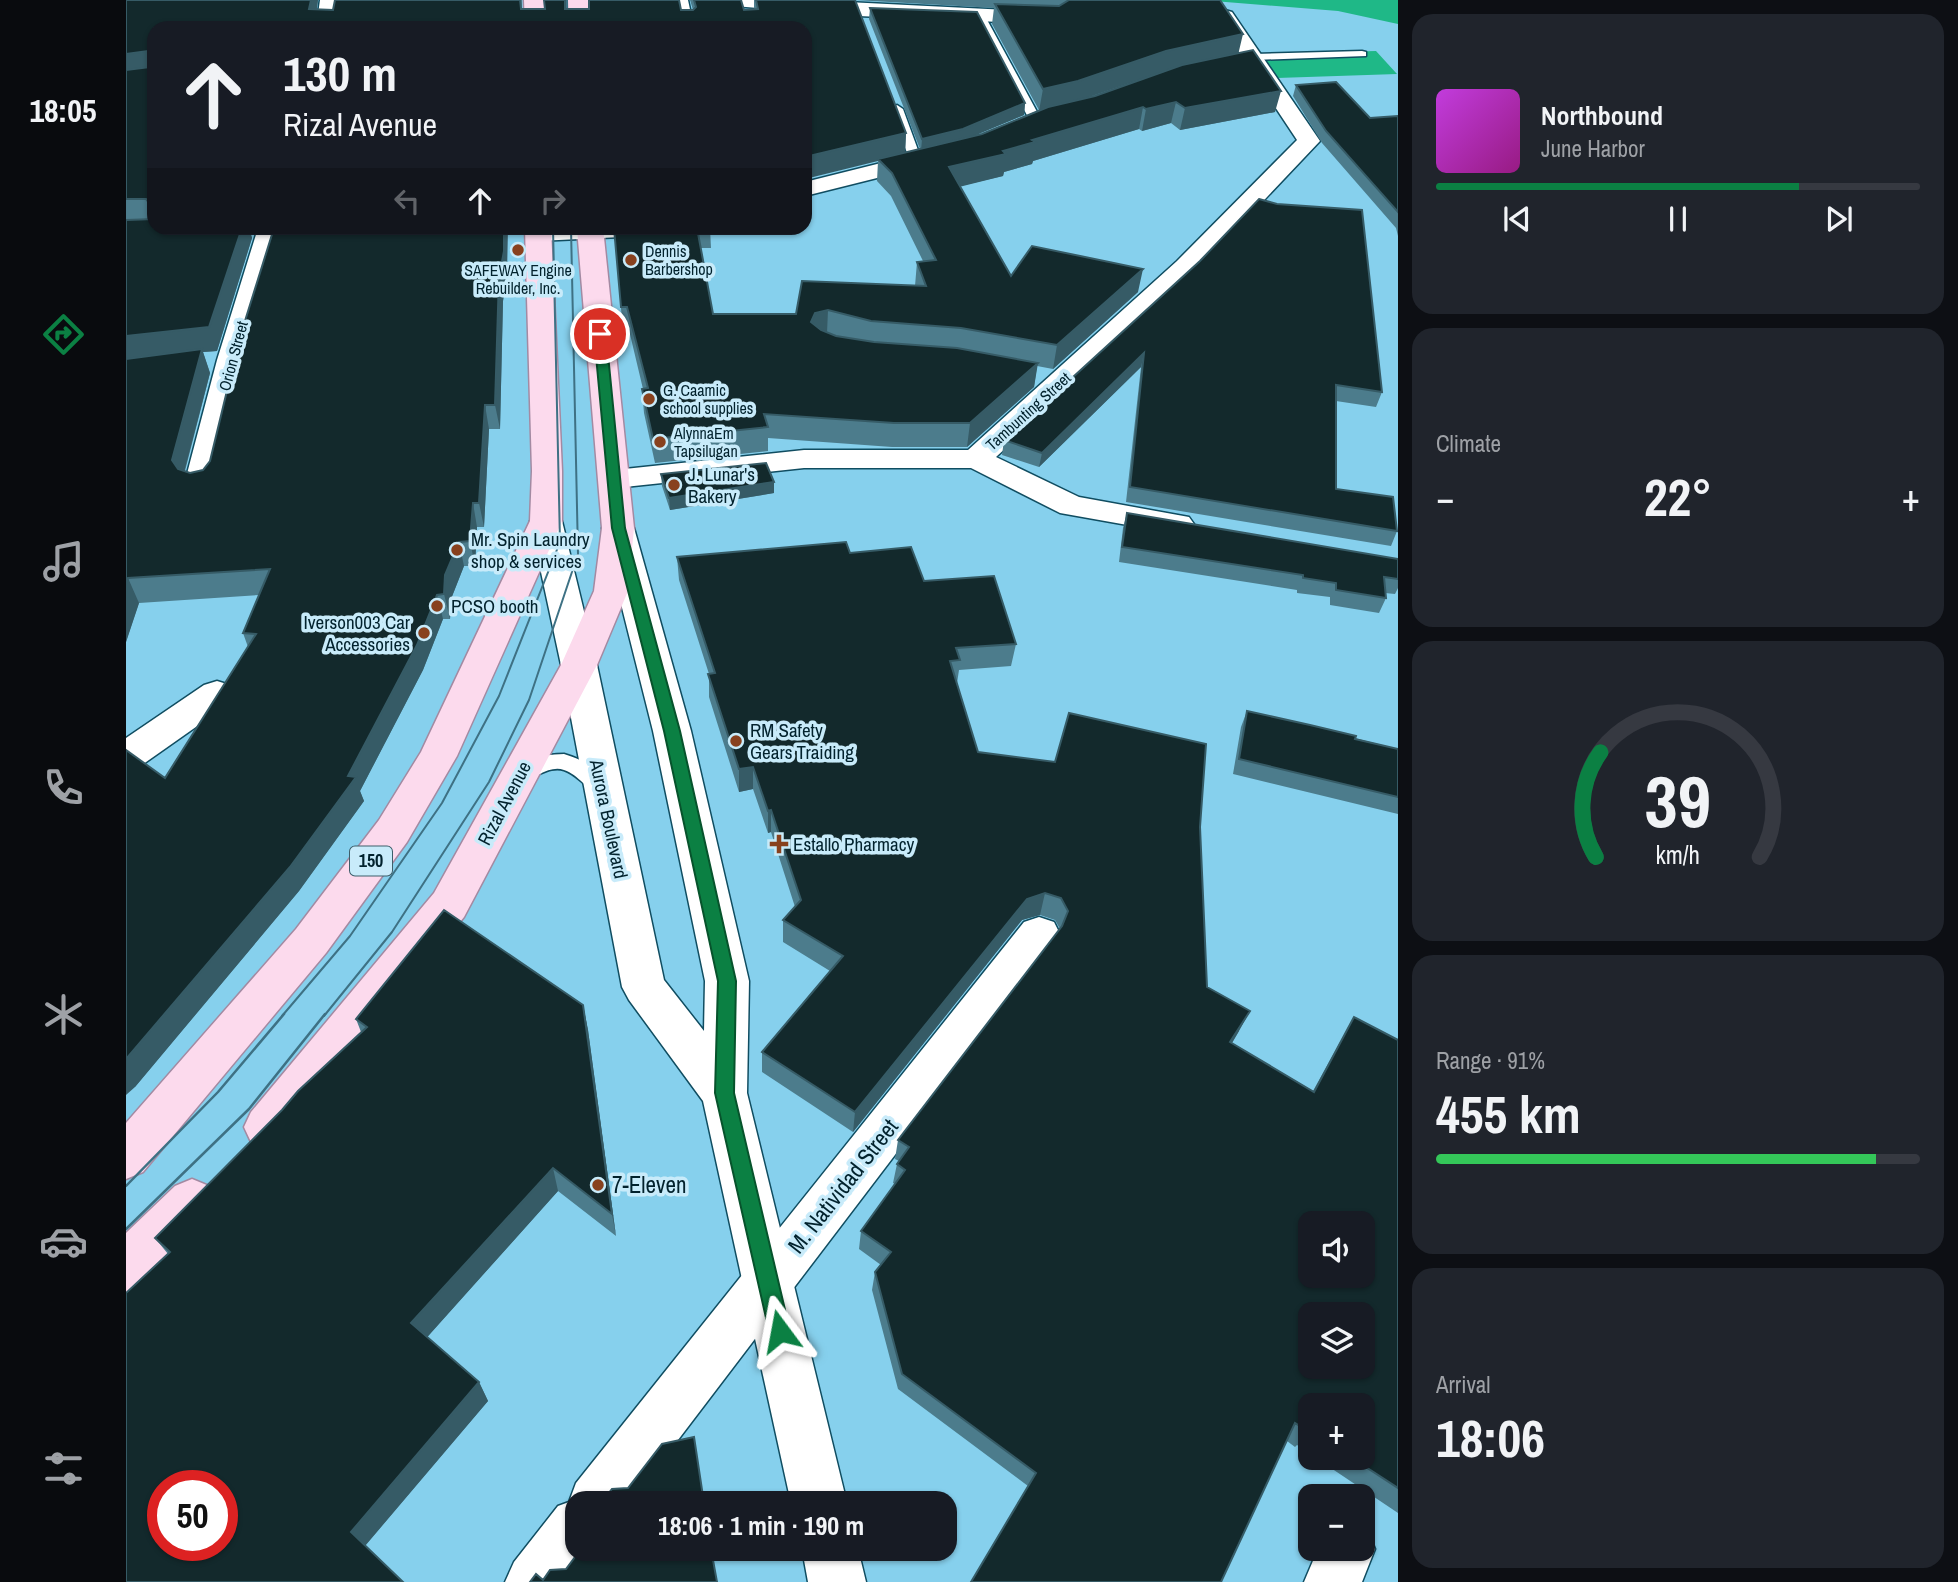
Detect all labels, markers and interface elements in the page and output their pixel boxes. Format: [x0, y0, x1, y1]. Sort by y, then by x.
text: 130 m [283, 40, 397, 106]
icon: ahead [168, 49, 259, 140]
text: 18:05 [29, 89, 97, 132]
text: Northbound [1541, 98, 1663, 133]
text: Rizal Avenue [283, 103, 437, 146]
text: June Harbor [1541, 133, 1645, 164]
icon: left [388, 182, 426, 220]
icon: ahead [461, 182, 499, 220]
icon: right [534, 182, 572, 220]
icon: previous [1498, 200, 1536, 238]
icon: pause [1659, 200, 1697, 238]
icon: next [1820, 200, 1858, 238]
place label: Dennis Barbershop [645, 240, 713, 280]
marker: SAFEWAY Engine Rebuilder, Inc. [510, 242, 526, 258]
marker: Dennis Barbershop [623, 252, 639, 268]
place label: SAFEWAY Engine Rebuilder, Inc. [464, 259, 572, 299]
pin [570, 304, 630, 364]
icon: directions [39, 310, 88, 359]
icon: arrive [581, 315, 619, 353]
street label: Orion Street [213, 318, 253, 393]
street label: Tambunting Street [981, 367, 1076, 455]
place label: G. Caamic school supplies [663, 379, 753, 419]
marker: G. Caamic school supplies [641, 391, 657, 407]
place label: AlynnaEm Tapsilugan [673, 422, 738, 462]
text: Climate [1436, 428, 1501, 459]
marker: AlynnaEm Tapsilugan [652, 434, 668, 450]
place label: J. Lunar's Bakery [688, 461, 755, 509]
text: 22° [1644, 462, 1712, 532]
text: − [1436, 472, 1454, 523]
text: + [1902, 472, 1920, 523]
marker: J. Lunar's Bakery [666, 477, 682, 493]
place label: Mr. Spin Laundry shop & services [471, 526, 590, 574]
icon: music [39, 537, 88, 586]
marker: Mr. Spin Laundry shop & services [449, 542, 465, 558]
place label: PCSO booth [451, 593, 538, 619]
marker: PCSO booth [429, 598, 445, 614]
place label: Iverson003 Car Accessories [303, 609, 411, 657]
marker: Iverson003 Car Accessories [416, 625, 432, 641]
place label: RM Safety Gears Traiding [750, 717, 854, 765]
marker: RM Safety Gears Traiding [728, 733, 744, 749]
text: 39 [1645, 752, 1711, 850]
street label: Rizal Avenue [471, 756, 537, 850]
street label: Aurora Boulevard [583, 756, 634, 881]
icon: phone [39, 763, 88, 812]
place label: Estallo Pharmacy [793, 831, 914, 857]
marker: Estallo Pharmacy [771, 836, 787, 852]
text: km/h [1656, 838, 1700, 872]
road number: 150 [350, 846, 392, 876]
icon: climate [39, 990, 88, 1039]
text: Range · 91% [1436, 1045, 1545, 1076]
text: 455 km [1436, 1079, 1581, 1149]
street label: M. Natividad Street [780, 1112, 905, 1259]
place label: 7-Eleven [612, 1169, 686, 1200]
marker: 7-Eleven [590, 1177, 606, 1193]
map controls [1298, 1211, 1375, 1561]
button: sound [1298, 1211, 1375, 1288]
icon: car [39, 1217, 88, 1266]
position arrow [743, 1294, 817, 1368]
button: layers [1298, 1302, 1375, 1379]
text: Arrival [1436, 1369, 1491, 1400]
button: + [1298, 1393, 1375, 1470]
text: 18:06 [1436, 1403, 1545, 1473]
icon: filters [39, 1444, 88, 1493]
speed limit sign: 50 [147, 1470, 238, 1561]
button: − [1298, 1484, 1375, 1561]
text: 18:06 · 1 min · 190 m [658, 1508, 864, 1543]

